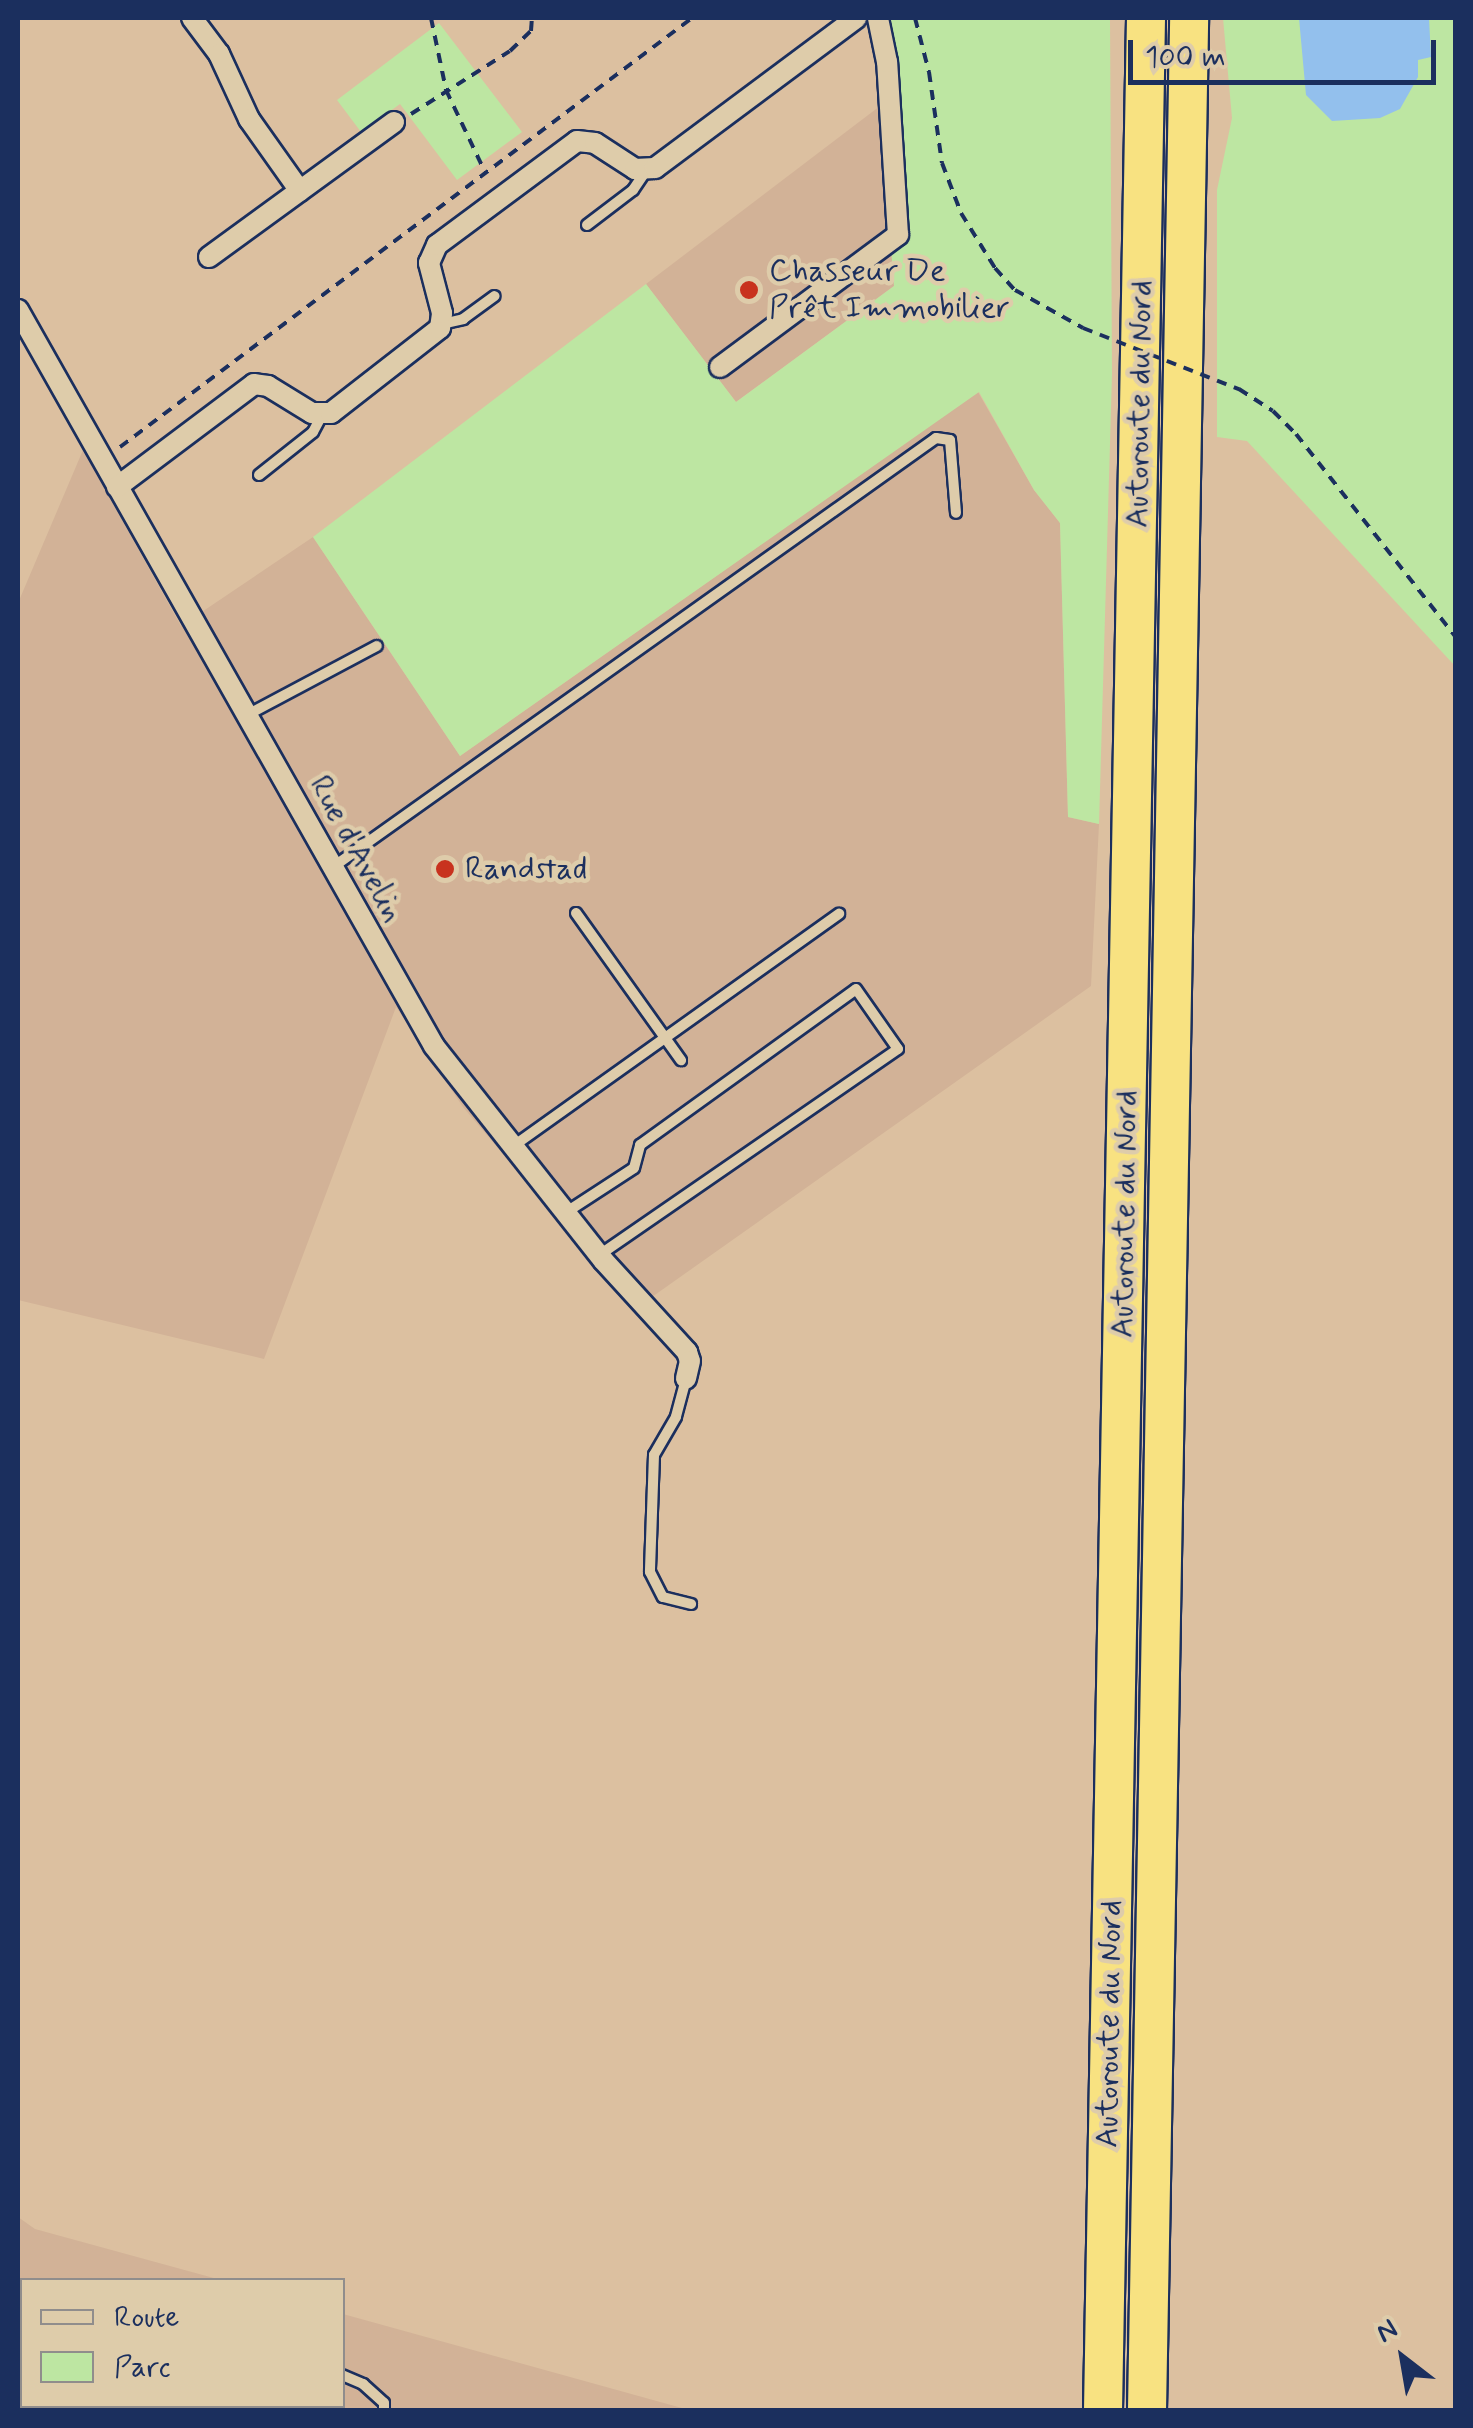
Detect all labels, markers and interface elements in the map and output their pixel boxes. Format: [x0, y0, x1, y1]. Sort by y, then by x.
scale bar [1133, 20, 1440, 82]
text: 100 m [1145, 38, 1226, 77]
place label: Chasseur De Prêt Immobilier [769, 253, 1002, 328]
marker: Chasseur De Prêt Immobilier [738, 279, 760, 301]
street label: Autoroute du Nord [1119, 282, 1161, 526]
street label: Rue d'Avelin [300, 769, 412, 929]
place label: Randstad [465, 850, 587, 888]
marker: Randstad [434, 858, 456, 880]
street label: Autoroute du Nord [1104, 1092, 1146, 1336]
street label: Autoroute du Nord [1089, 1902, 1131, 2146]
legend [20, 2278, 345, 2408]
text: Route [114, 2298, 179, 2337]
north arrow [1353, 2308, 1453, 2408]
text: N [1370, 2311, 1405, 2353]
text: Parc [114, 2348, 171, 2387]

